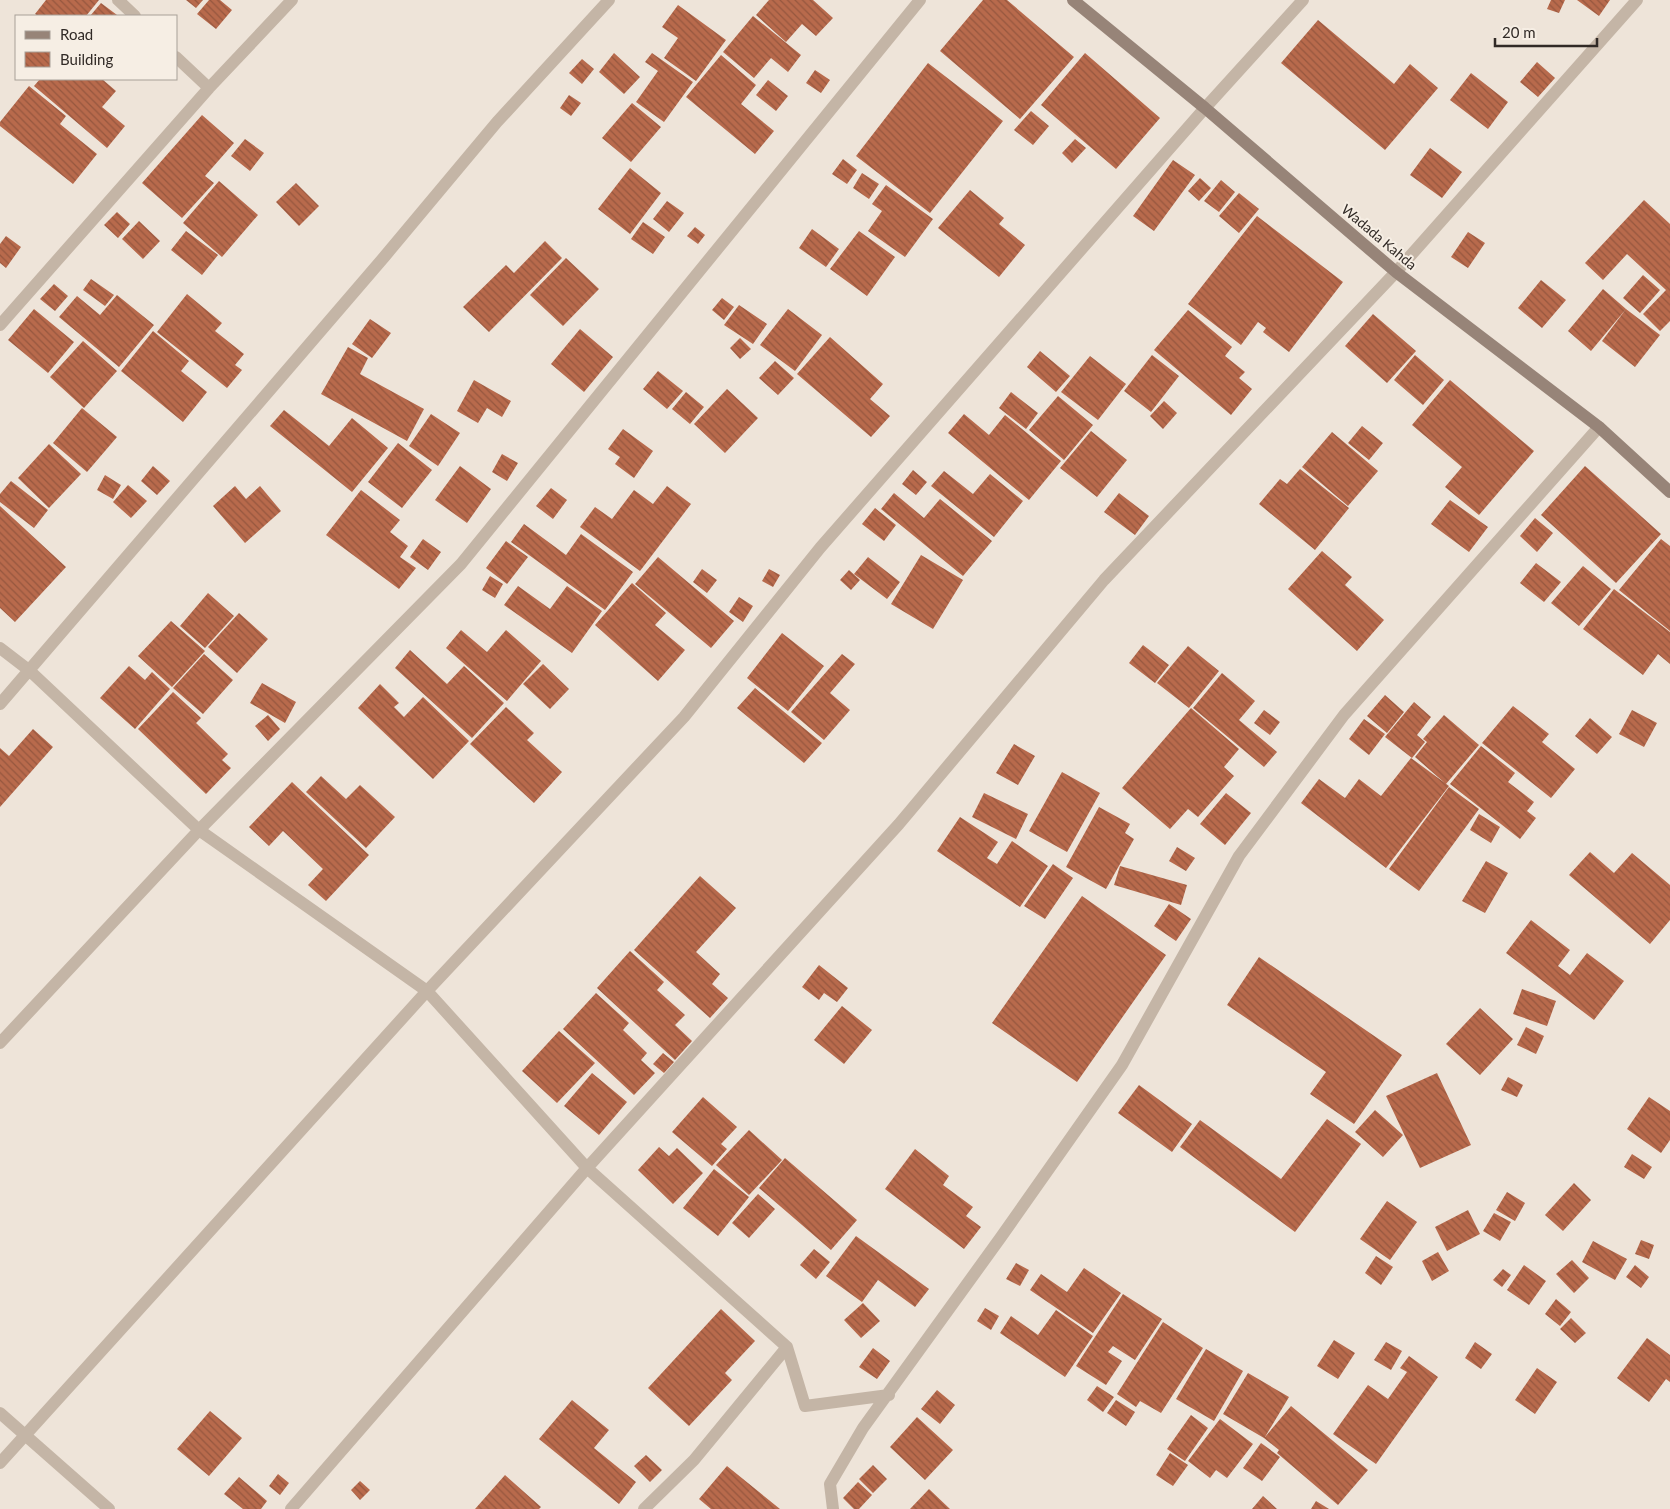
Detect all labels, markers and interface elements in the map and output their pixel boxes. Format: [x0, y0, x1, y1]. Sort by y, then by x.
legend [15, 15, 178, 80]
scale bar [1495, 15, 1598, 47]
text: 20 m [1502, 23, 1536, 41]
text: Road [60, 25, 93, 43]
text: Building [60, 50, 113, 68]
street label: Wadada Kahda [1338, 200, 1420, 273]

